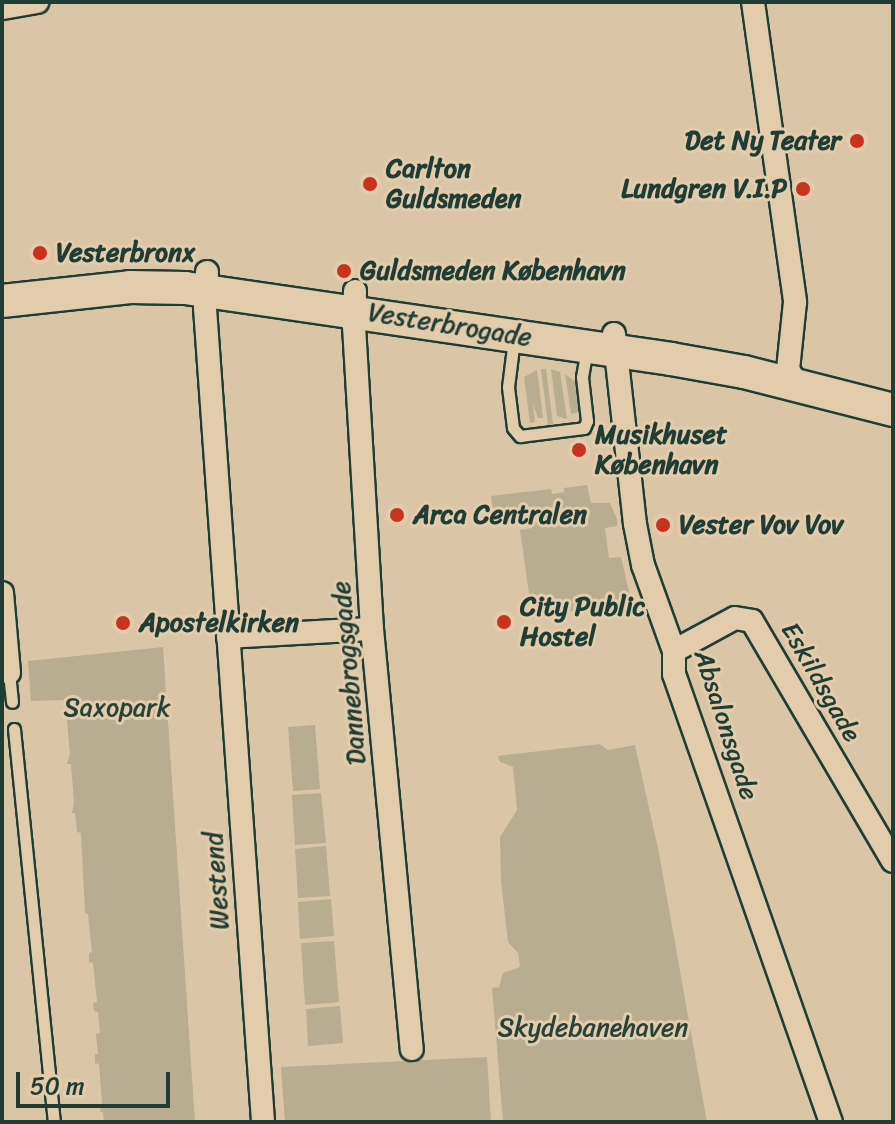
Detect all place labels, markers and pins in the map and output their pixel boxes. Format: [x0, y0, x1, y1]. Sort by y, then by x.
place label: Det Ny Teater [683, 125, 841, 157]
marker: Det Ny Teater [848, 132, 866, 150]
place label: Carlton Guldsmeden [386, 153, 522, 214]
place label: Lundgren V.I.P [621, 173, 787, 205]
marker: Carlton Guldsmeden [361, 175, 379, 193]
marker: Lundgren V.I.P [794, 180, 812, 198]
place label: Vesterbronx [56, 237, 195, 269]
marker: Vesterbronx [31, 244, 49, 262]
place label: Guldsmeden København [360, 255, 626, 287]
marker: Guldsmeden København [335, 262, 353, 280]
place label: Musikhuset København [595, 419, 727, 480]
marker: Musikhuset København [570, 441, 588, 459]
place label: Arca Centralen [413, 499, 586, 531]
marker: Arca Centralen [388, 506, 406, 524]
place label: Vester Vov Vov [679, 509, 844, 541]
marker: Vester Vov Vov [654, 516, 672, 534]
place label: City Public Hostel [520, 591, 647, 652]
place label: Apostelkirken [139, 607, 299, 639]
marker: City Public Hostel [495, 613, 513, 631]
marker: Apostelkirken [114, 614, 132, 632]

